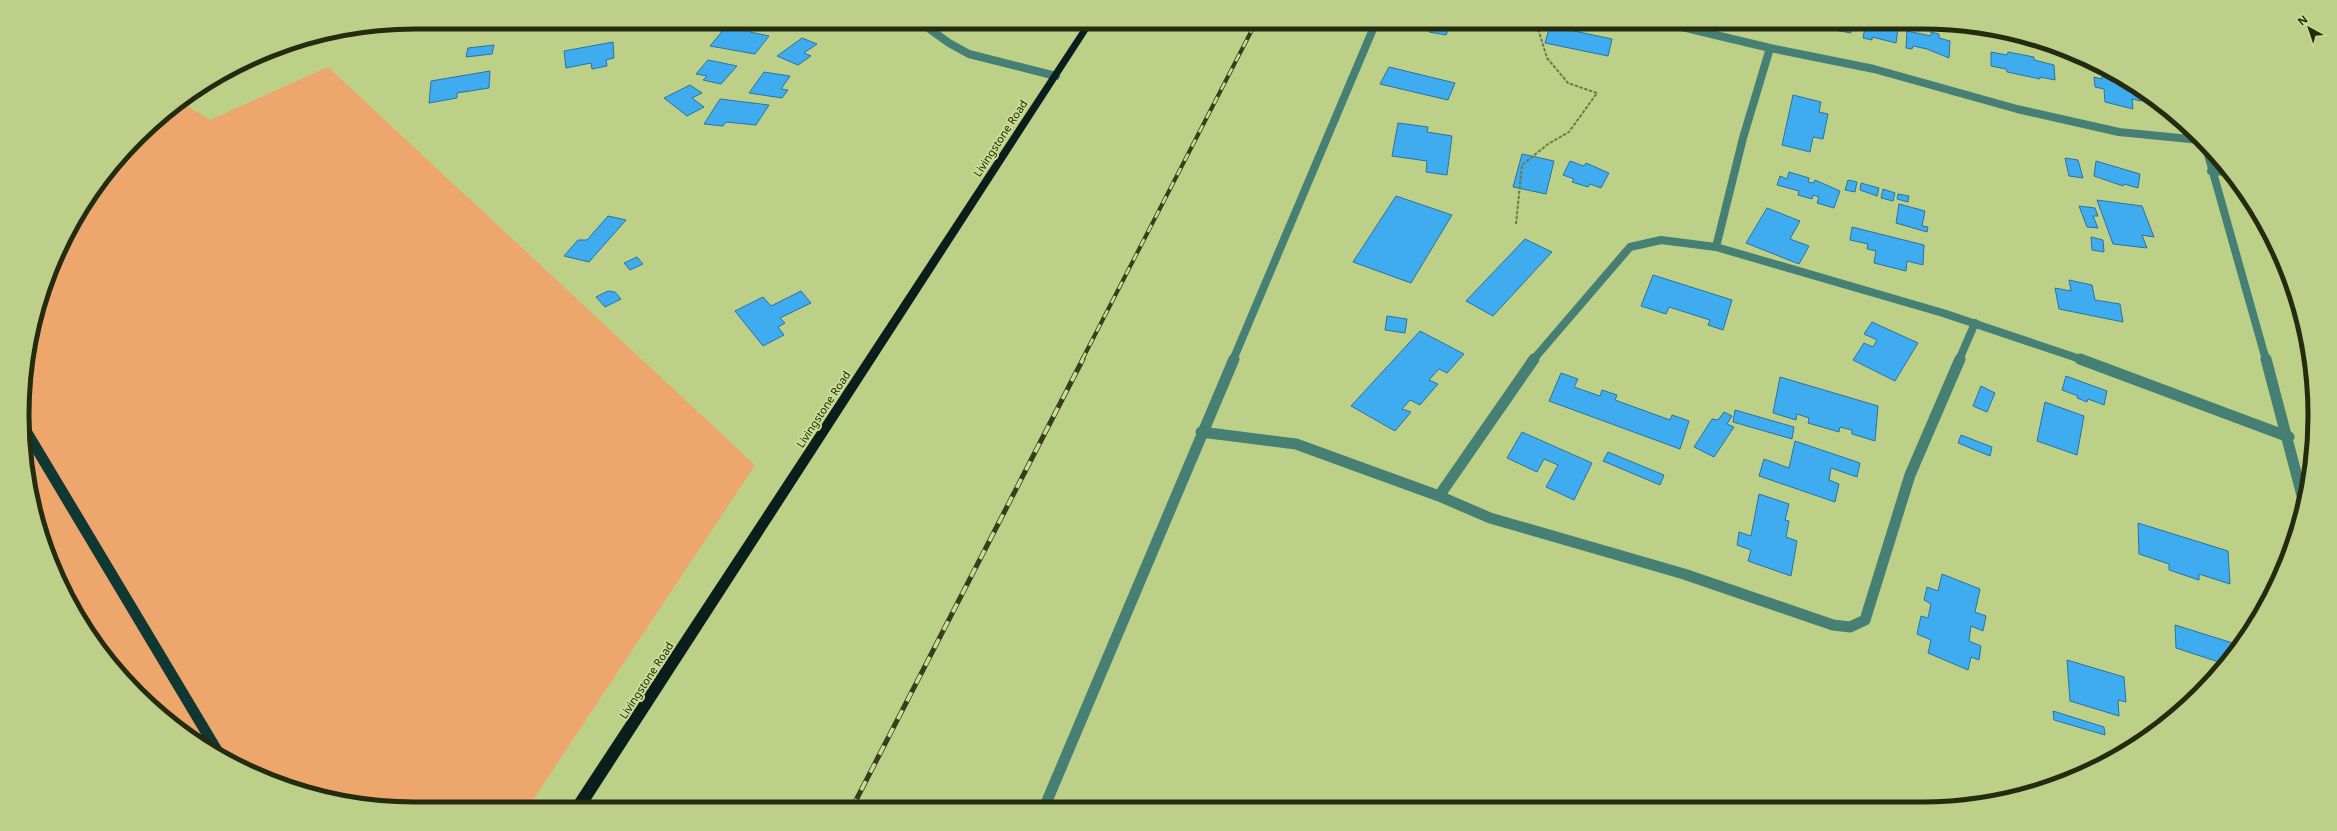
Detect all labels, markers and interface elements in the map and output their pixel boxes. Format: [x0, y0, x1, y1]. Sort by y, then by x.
north arrow [2289, 8, 2329, 48]
text: N [2294, 11, 2311, 29]
street label: Livingstone Road [970, 97, 1030, 179]
street label: Livingstone Road [793, 368, 853, 450]
street label: Livingstone Road [616, 639, 676, 721]

